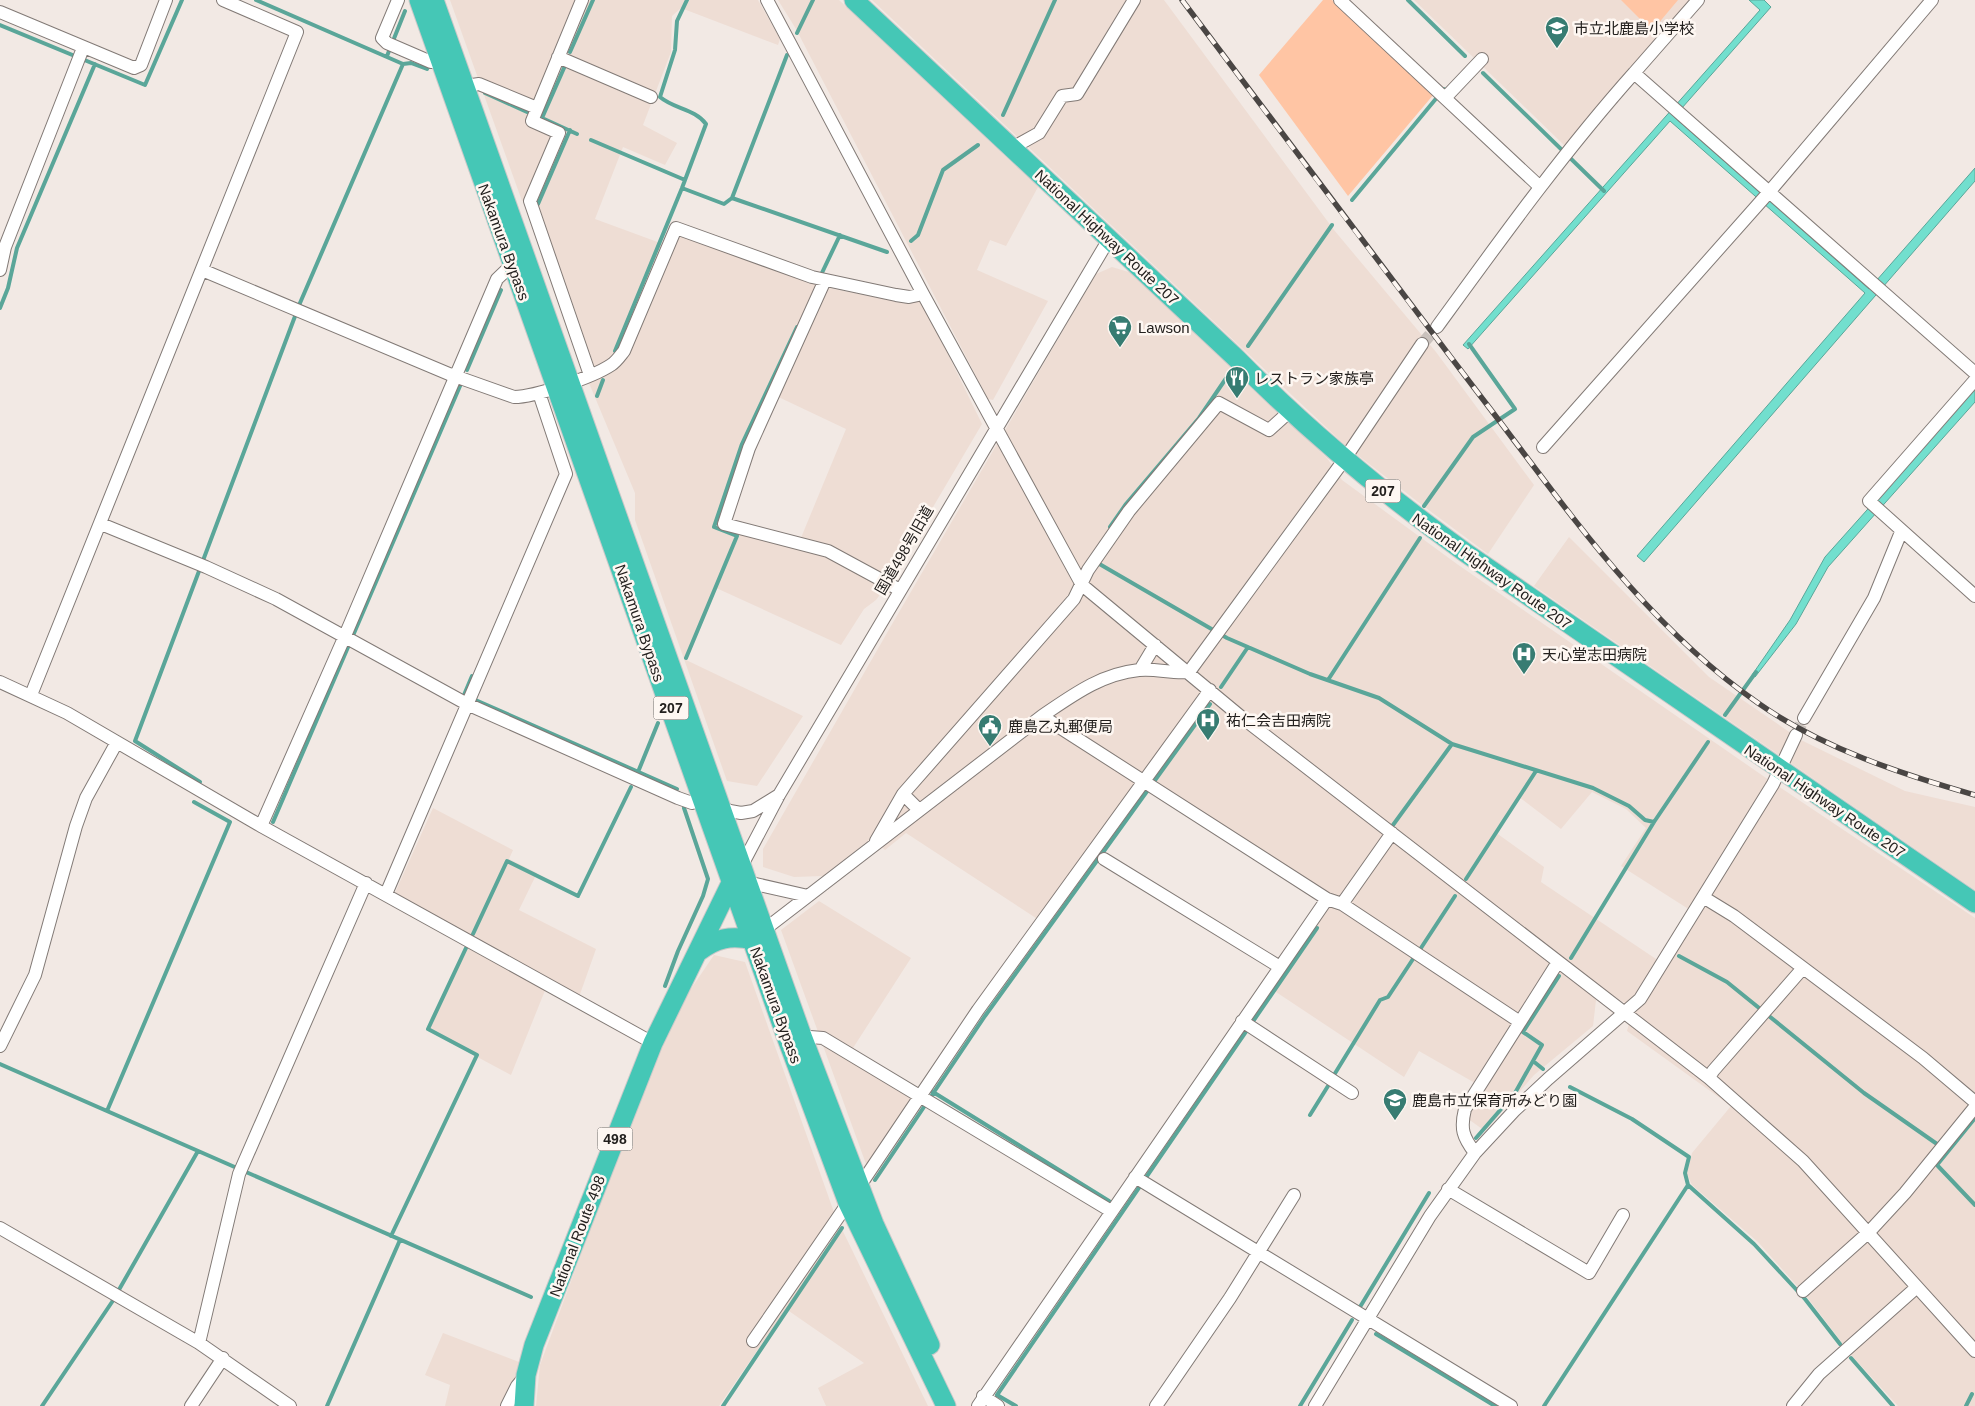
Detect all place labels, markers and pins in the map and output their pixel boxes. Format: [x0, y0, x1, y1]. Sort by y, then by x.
school or university icon: 市立北鹿島小学校 [1544, 15, 1570, 49]
place label: 市立北鹿島小学校 [1574, 20, 1694, 37]
supermarket icon: Lawson [1107, 314, 1133, 348]
place label: Lawson [1138, 319, 1190, 336]
restaurant icon: レストラン家族亭 [1224, 365, 1250, 399]
place label: レストラン家族亭 [1254, 370, 1374, 387]
hospital icon: 天心堂志田病院 [1511, 641, 1537, 675]
place label: 天心堂志田病院 [1542, 646, 1647, 663]
hospital icon: 祐仁会吉田病院 [1195, 707, 1221, 741]
place label: 祐仁会吉田病院 [1226, 712, 1331, 729]
public building icon: 鹿島乙丸郵便局 [977, 713, 1003, 747]
place label: 鹿島乙丸郵便局 [1008, 718, 1113, 735]
school or university icon: 鹿島市立保育所みどり園 [1382, 1087, 1408, 1121]
place label: 鹿島市立保育所みどり園 [1412, 1092, 1577, 1109]

